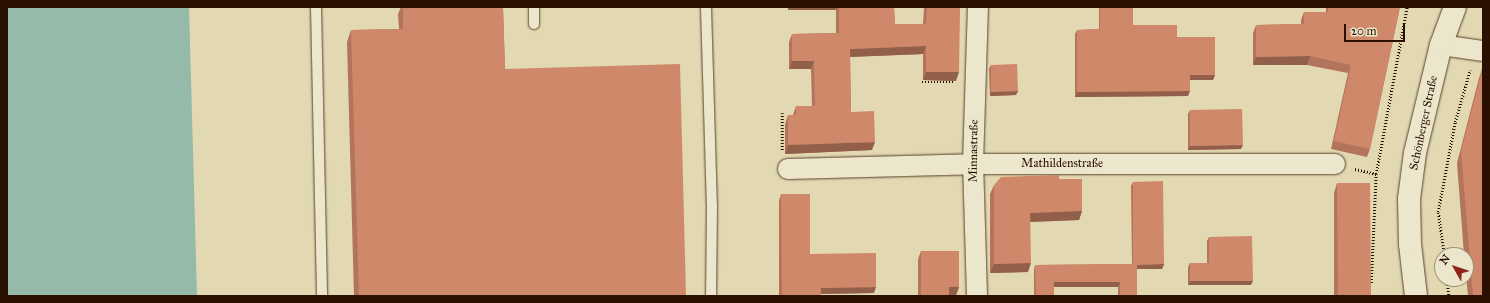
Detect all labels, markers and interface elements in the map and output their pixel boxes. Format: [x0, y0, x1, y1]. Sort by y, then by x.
scale bar [1346, 16, 1407, 42]
text: 20 m [1351, 24, 1377, 38]
street label: Schönberger Straße [1407, 74, 1441, 172]
street label: Minnastraße [966, 119, 982, 183]
street label: Mathildenstraße [1021, 157, 1103, 171]
north arrow [1434, 247, 1474, 287]
text: N [1437, 252, 1453, 267]

